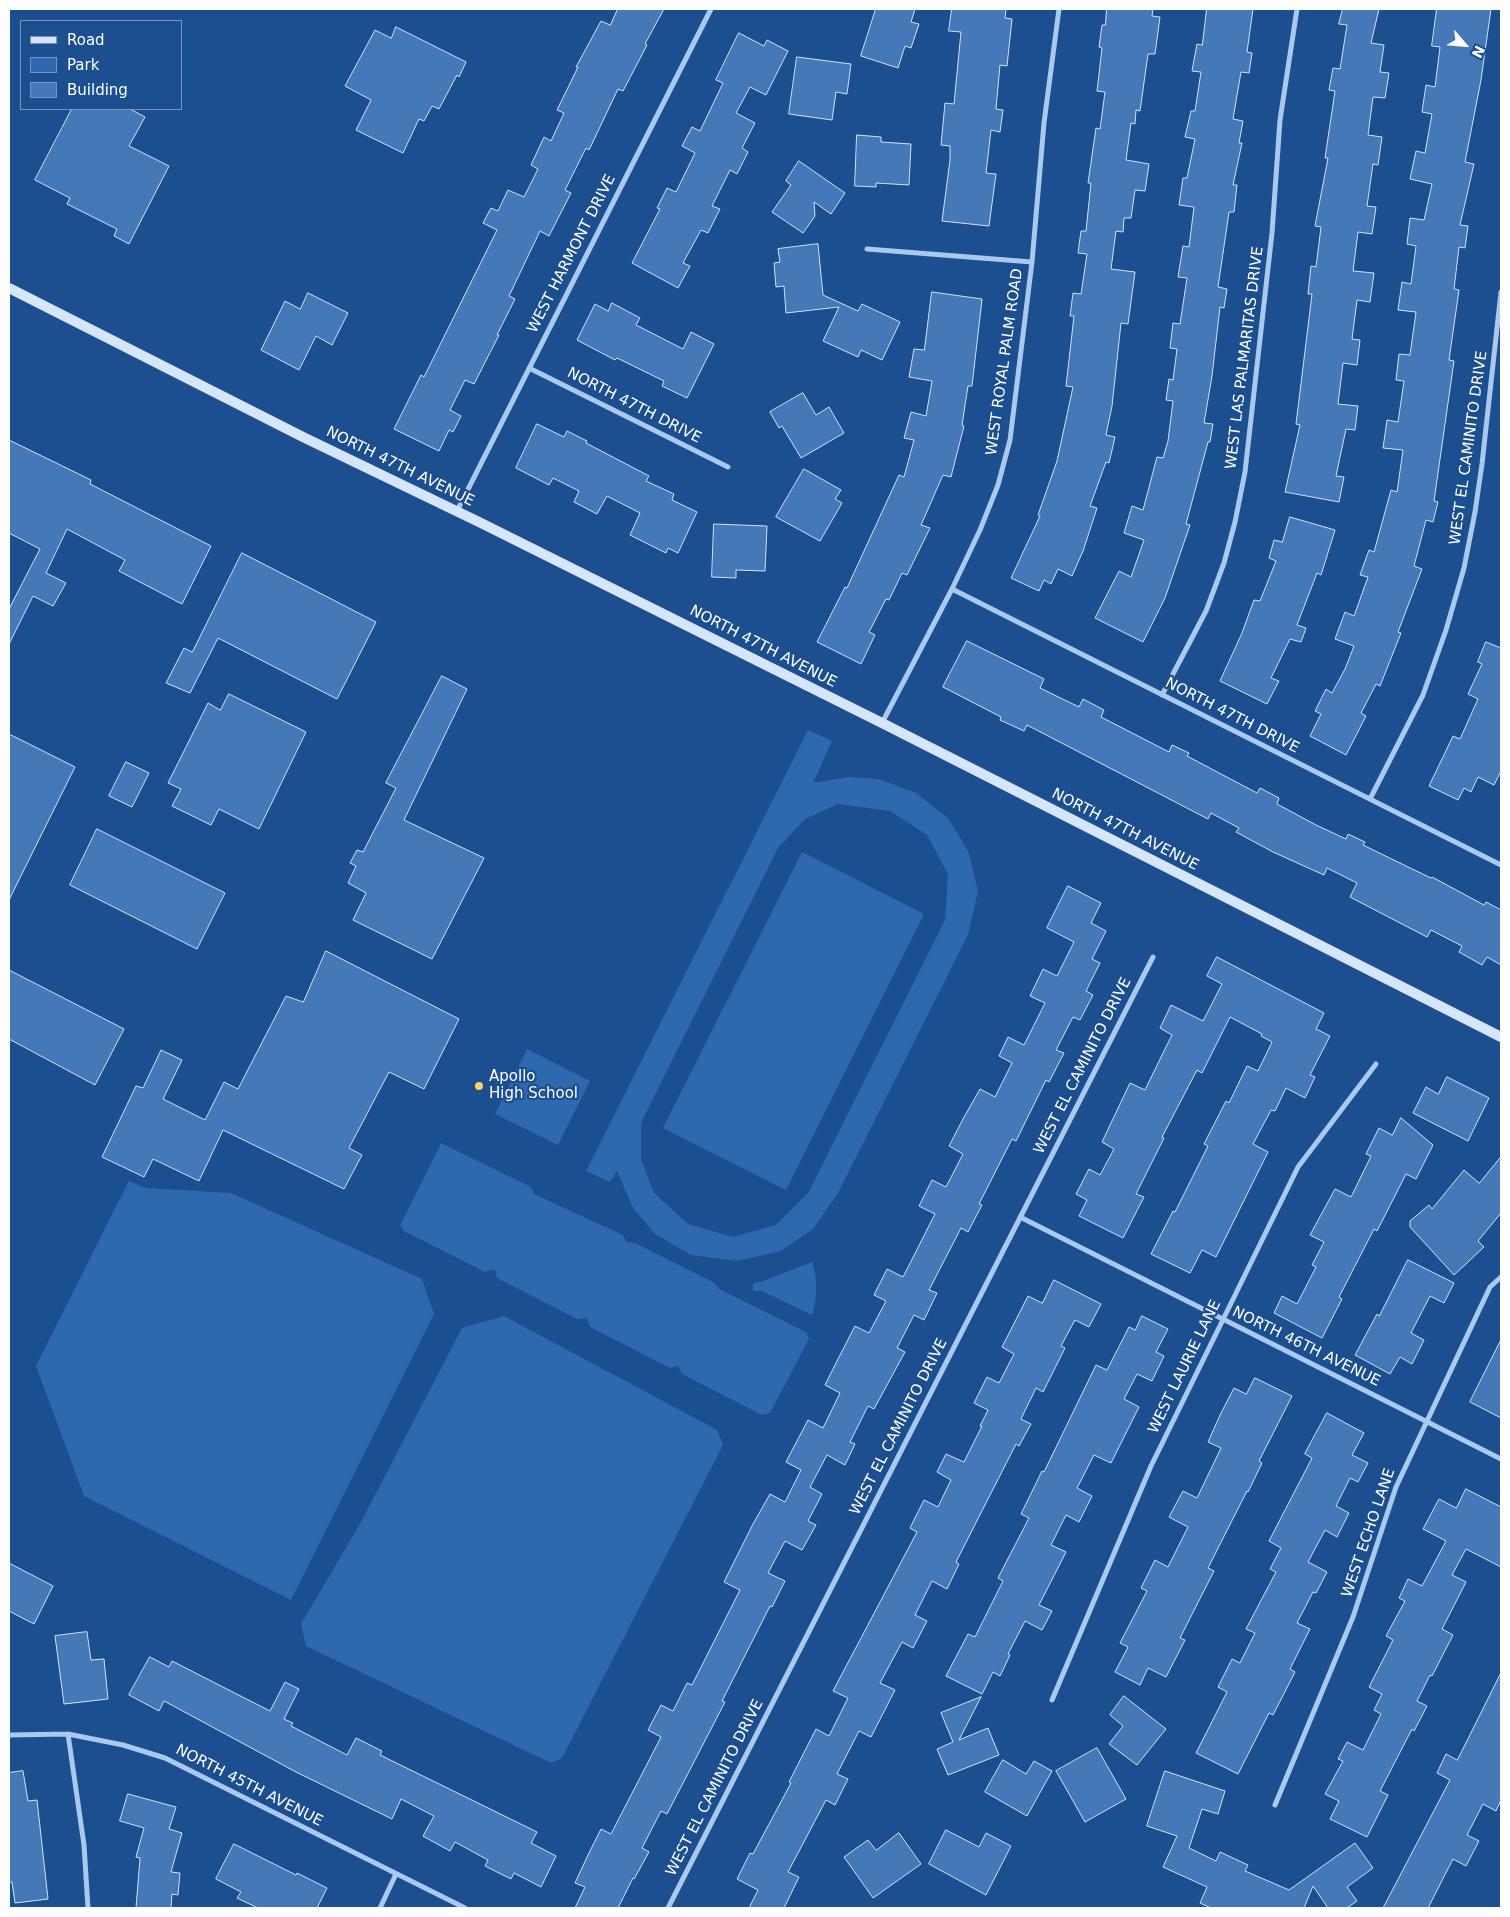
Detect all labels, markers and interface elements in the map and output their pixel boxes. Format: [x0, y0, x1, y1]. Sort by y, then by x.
legend [20, 20, 182, 110]
north arrow [1440, 20, 1490, 70]
text: Road [67, 31, 105, 49]
text: N [1469, 43, 1488, 61]
text: Park [67, 56, 99, 74]
text: Building [67, 81, 128, 99]
street label: WEST HARMONT DRIVE [524, 172, 620, 336]
street label: WEST LAS PALMARITAS DRIVE [1222, 246, 1268, 470]
street label: WEST ROYAL PALM ROAD [983, 267, 1027, 457]
street label: WEST EL CAMINITO DRIVE [1446, 350, 1492, 546]
street label: NORTH 47TH DRIVE [564, 364, 704, 448]
street label: NORTH 47TH AVENUE [323, 423, 477, 511]
street label: NORTH 47TH AVENUE [686, 602, 840, 692]
street label: NORTH 47TH DRIVE [1162, 674, 1302, 758]
street label: NORTH 47TH AVENUE [1048, 785, 1202, 875]
street label: WEST EL CAMINITO DRIVE [1030, 975, 1136, 1157]
place label: Apollo High School [489, 1068, 578, 1103]
marker: Apollo High School [473, 1080, 485, 1092]
street label: WEST LAURIE LANE [1145, 1297, 1225, 1437]
street label: NORTH 46TH AVENUE [1229, 1303, 1383, 1391]
street label: WEST EL CAMINITO DRIVE [846, 1336, 952, 1518]
street label: WEST ECHO LANE [1338, 1466, 1400, 1600]
street label: WEST EL CAMINITO DRIVE [662, 1697, 768, 1879]
street label: NORTH 45TH AVENUE [172, 1741, 326, 1831]

